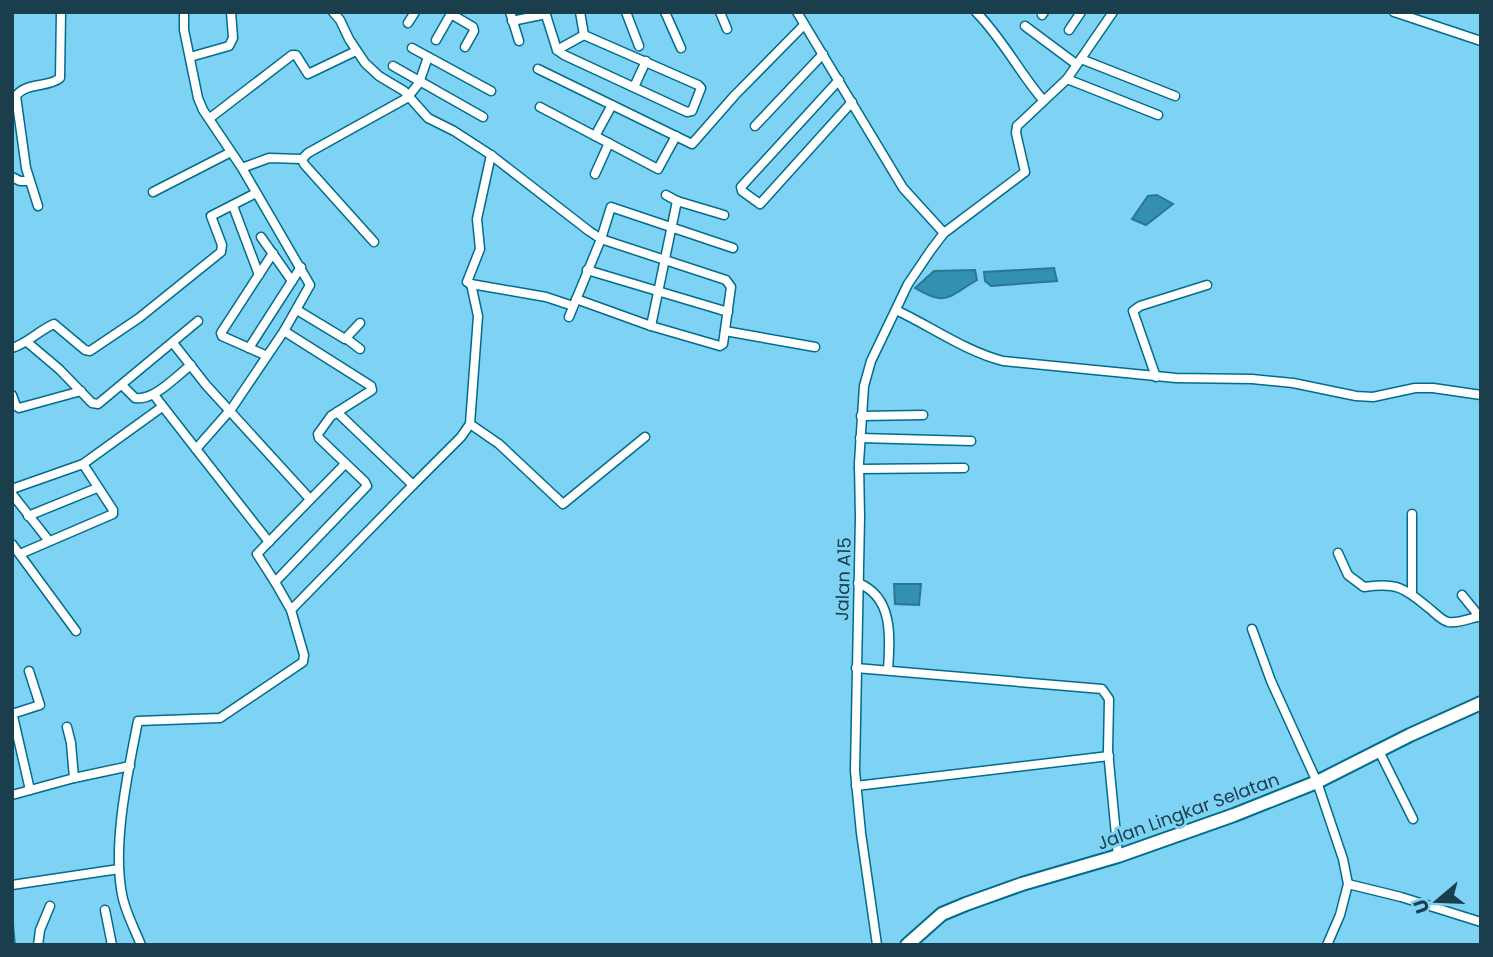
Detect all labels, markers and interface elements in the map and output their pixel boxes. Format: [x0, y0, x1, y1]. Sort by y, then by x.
street label: Jalan A15 [829, 537, 857, 621]
street label: Jalan Lingkar Selatan [1093, 766, 1283, 856]
north arrow [1402, 866, 1472, 936]
text: U [1406, 896, 1436, 917]

